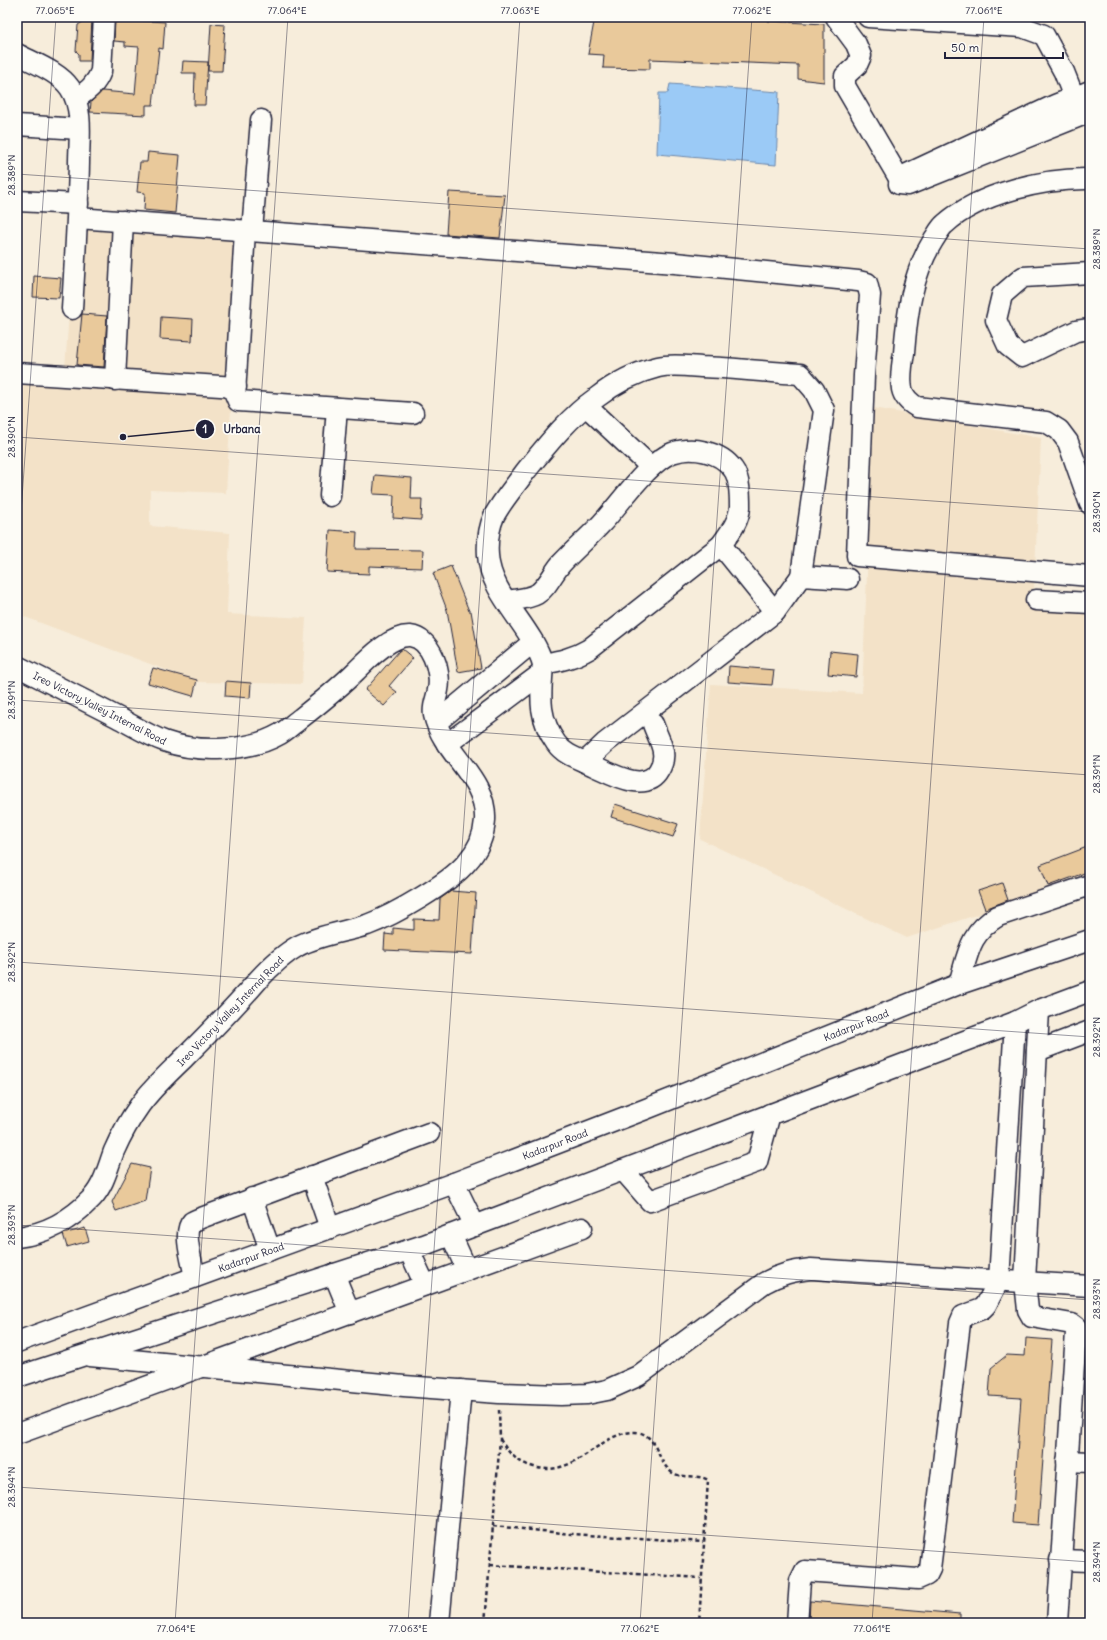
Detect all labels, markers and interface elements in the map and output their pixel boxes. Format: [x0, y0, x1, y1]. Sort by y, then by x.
text: 77.065°E [35, 4, 75, 17]
text: 77.064°E [267, 4, 307, 17]
text: 77.063°E [500, 4, 540, 17]
text: 77.062°E [733, 4, 772, 17]
text: 77.061°E [965, 4, 1003, 17]
scale bar [945, 34, 1063, 60]
text: 50 m [951, 40, 980, 55]
text: 28.389°N [5, 155, 18, 195]
text: 28.389°N [1090, 229, 1103, 269]
text: 28.390°N [5, 416, 18, 458]
callout: Urbana [195, 417, 268, 440]
text: 1 [203, 421, 207, 436]
text: Urbana [224, 422, 261, 436]
text: 28.390°N [1090, 491, 1103, 533]
street label: Ireo Victory Valley Internal Road [31, 669, 169, 748]
text: 28.391°N [5, 681, 18, 719]
text: 28.391°N [1090, 755, 1103, 793]
text: 28.392°N [5, 942, 18, 982]
street label: Ireo Victory Valley Internal Road [174, 954, 286, 1069]
street label: Kadarpur Road [822, 1006, 891, 1044]
text: 28.392°N [1090, 1017, 1103, 1057]
street label: Kadarpur Road [521, 1126, 590, 1163]
text: 28.393°N [5, 1205, 18, 1245]
street label: Kadarpur Road [217, 1240, 286, 1275]
text: 28.393°N [1090, 1279, 1103, 1319]
text: 28.394°N [5, 1467, 18, 1507]
text: 28.394°N [1090, 1542, 1103, 1582]
text: 77.064°E [156, 1622, 196, 1635]
text: 77.063°E [388, 1622, 428, 1635]
text: 77.062°E [621, 1622, 660, 1635]
text: 77.061°E [853, 1622, 891, 1635]

